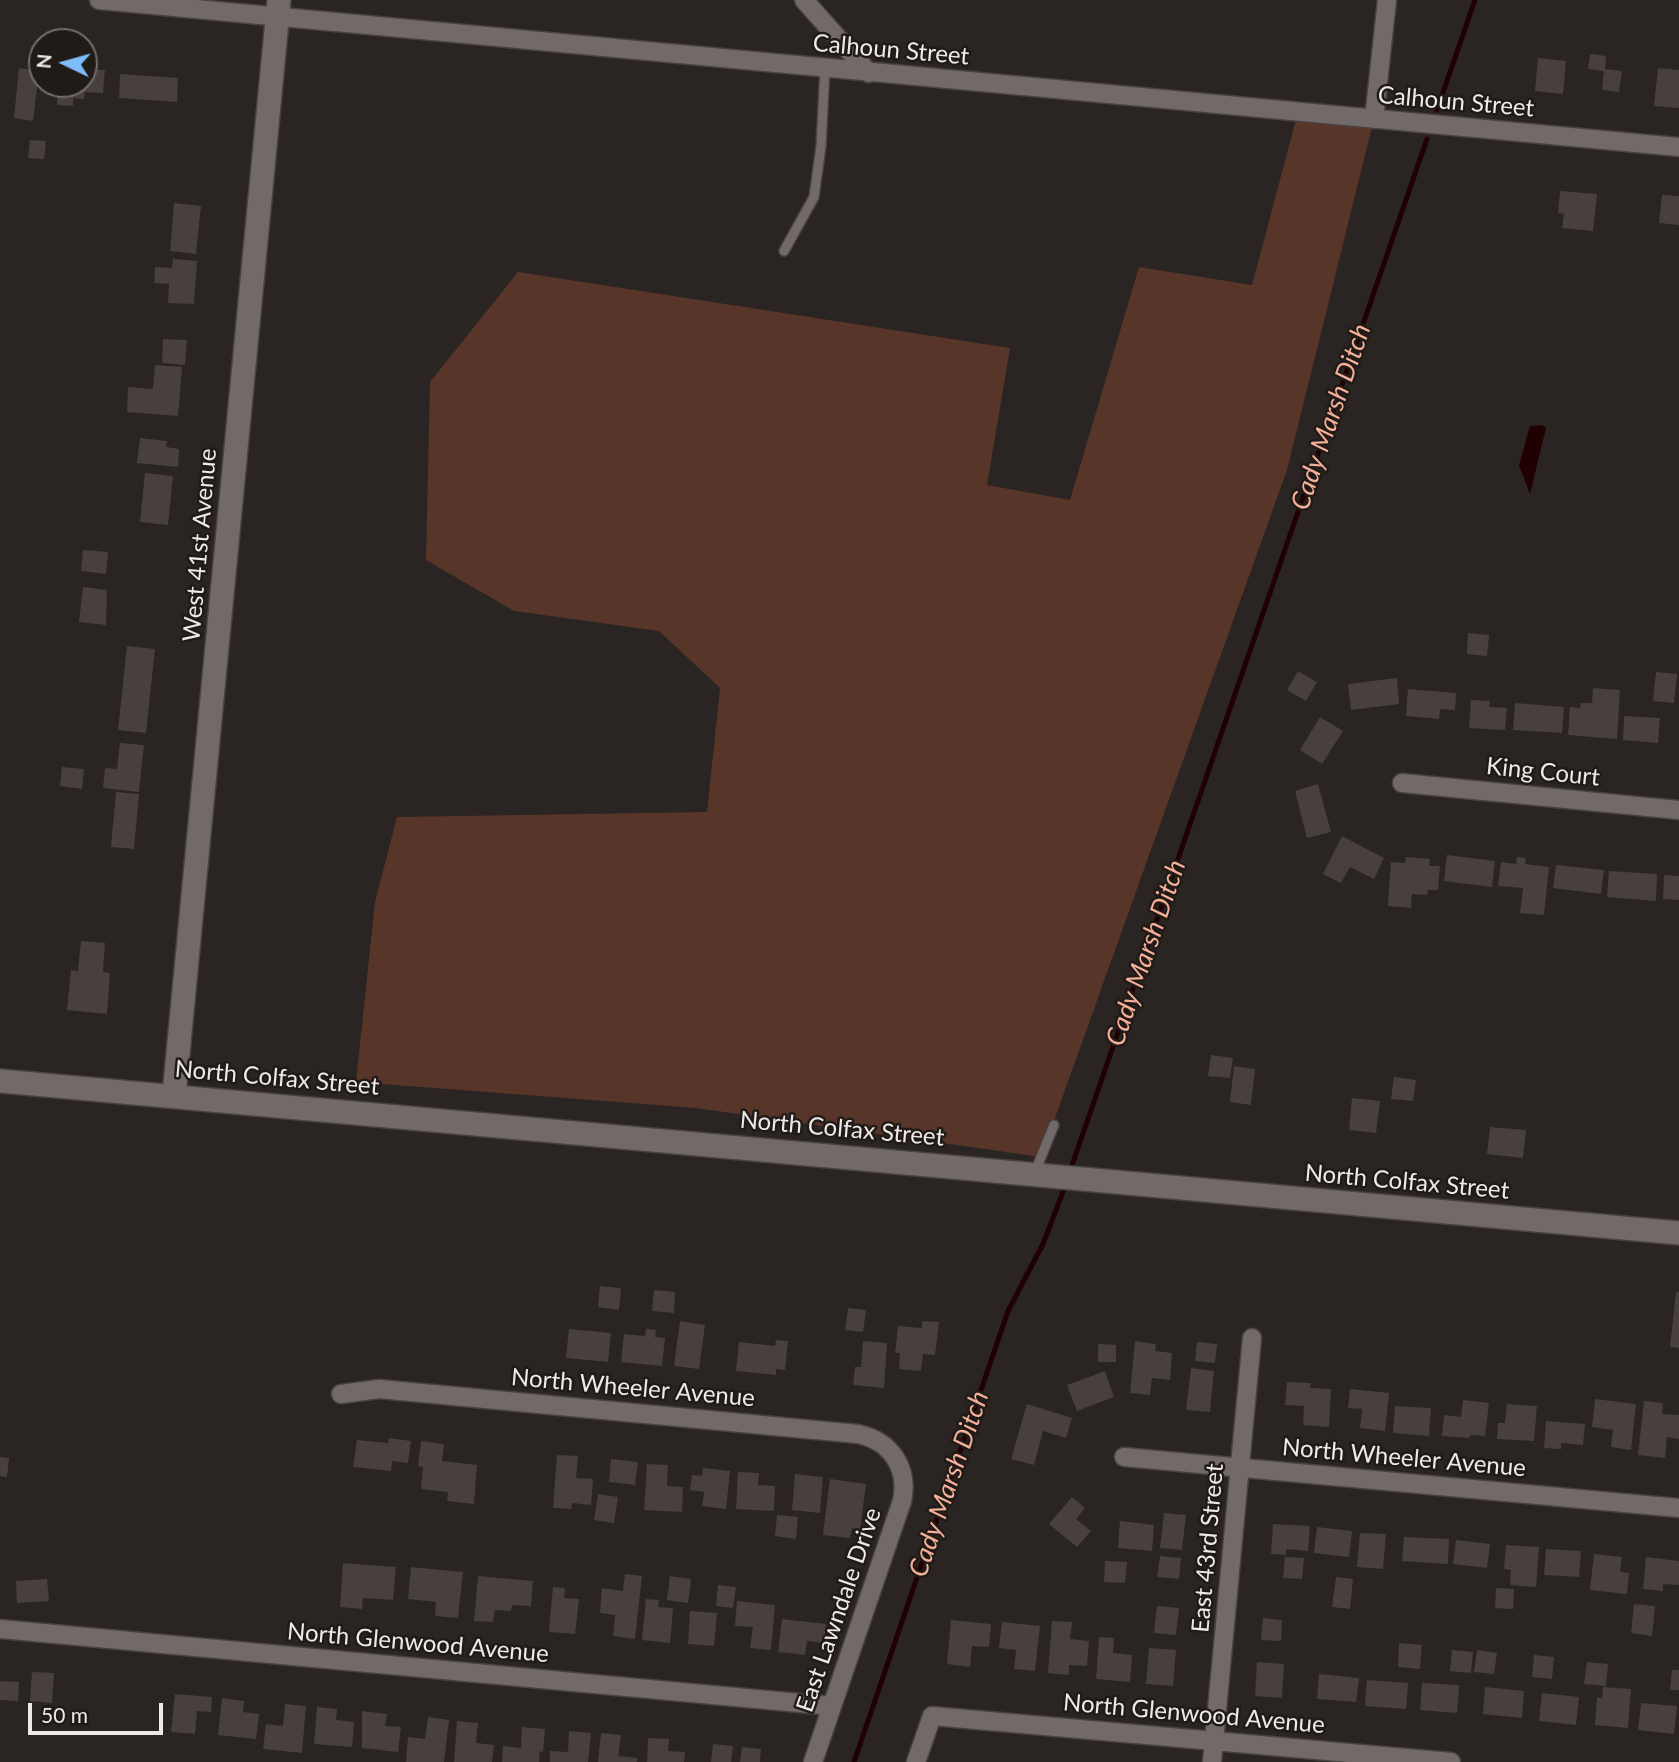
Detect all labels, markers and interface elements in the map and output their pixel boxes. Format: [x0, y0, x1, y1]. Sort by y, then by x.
north arrow [28, 28, 98, 98]
street label: Calhoun Street [812, 29, 970, 71]
text: N [31, 53, 56, 70]
street label: Calhoun Street [1377, 81, 1535, 123]
water label: Cady Marsh Ditch [1285, 320, 1377, 514]
street label: West 41st Avenue [177, 447, 223, 643]
street label: King Court [1485, 752, 1601, 792]
water label: Cady Marsh Ditch [1100, 856, 1192, 1050]
street label: North Colfax Street [174, 1055, 380, 1101]
street label: North Colfax Street [739, 1106, 945, 1152]
street label: North Colfax Street [1304, 1159, 1510, 1205]
street label: North Wheeler Avenue [510, 1363, 756, 1413]
water label: Cady Marsh Ditch [903, 1387, 995, 1581]
street label: North Wheeler Avenue [1281, 1433, 1527, 1483]
street label: East 43rd Street [1186, 1462, 1230, 1634]
street label: East Lawndale Drive [791, 1504, 887, 1716]
street label: North Glenwood Avenue [286, 1617, 550, 1669]
scale bar [32, 1688, 166, 1732]
street label: North Glenwood Avenue [1062, 1688, 1326, 1740]
text: 50 m [41, 1702, 88, 1727]

